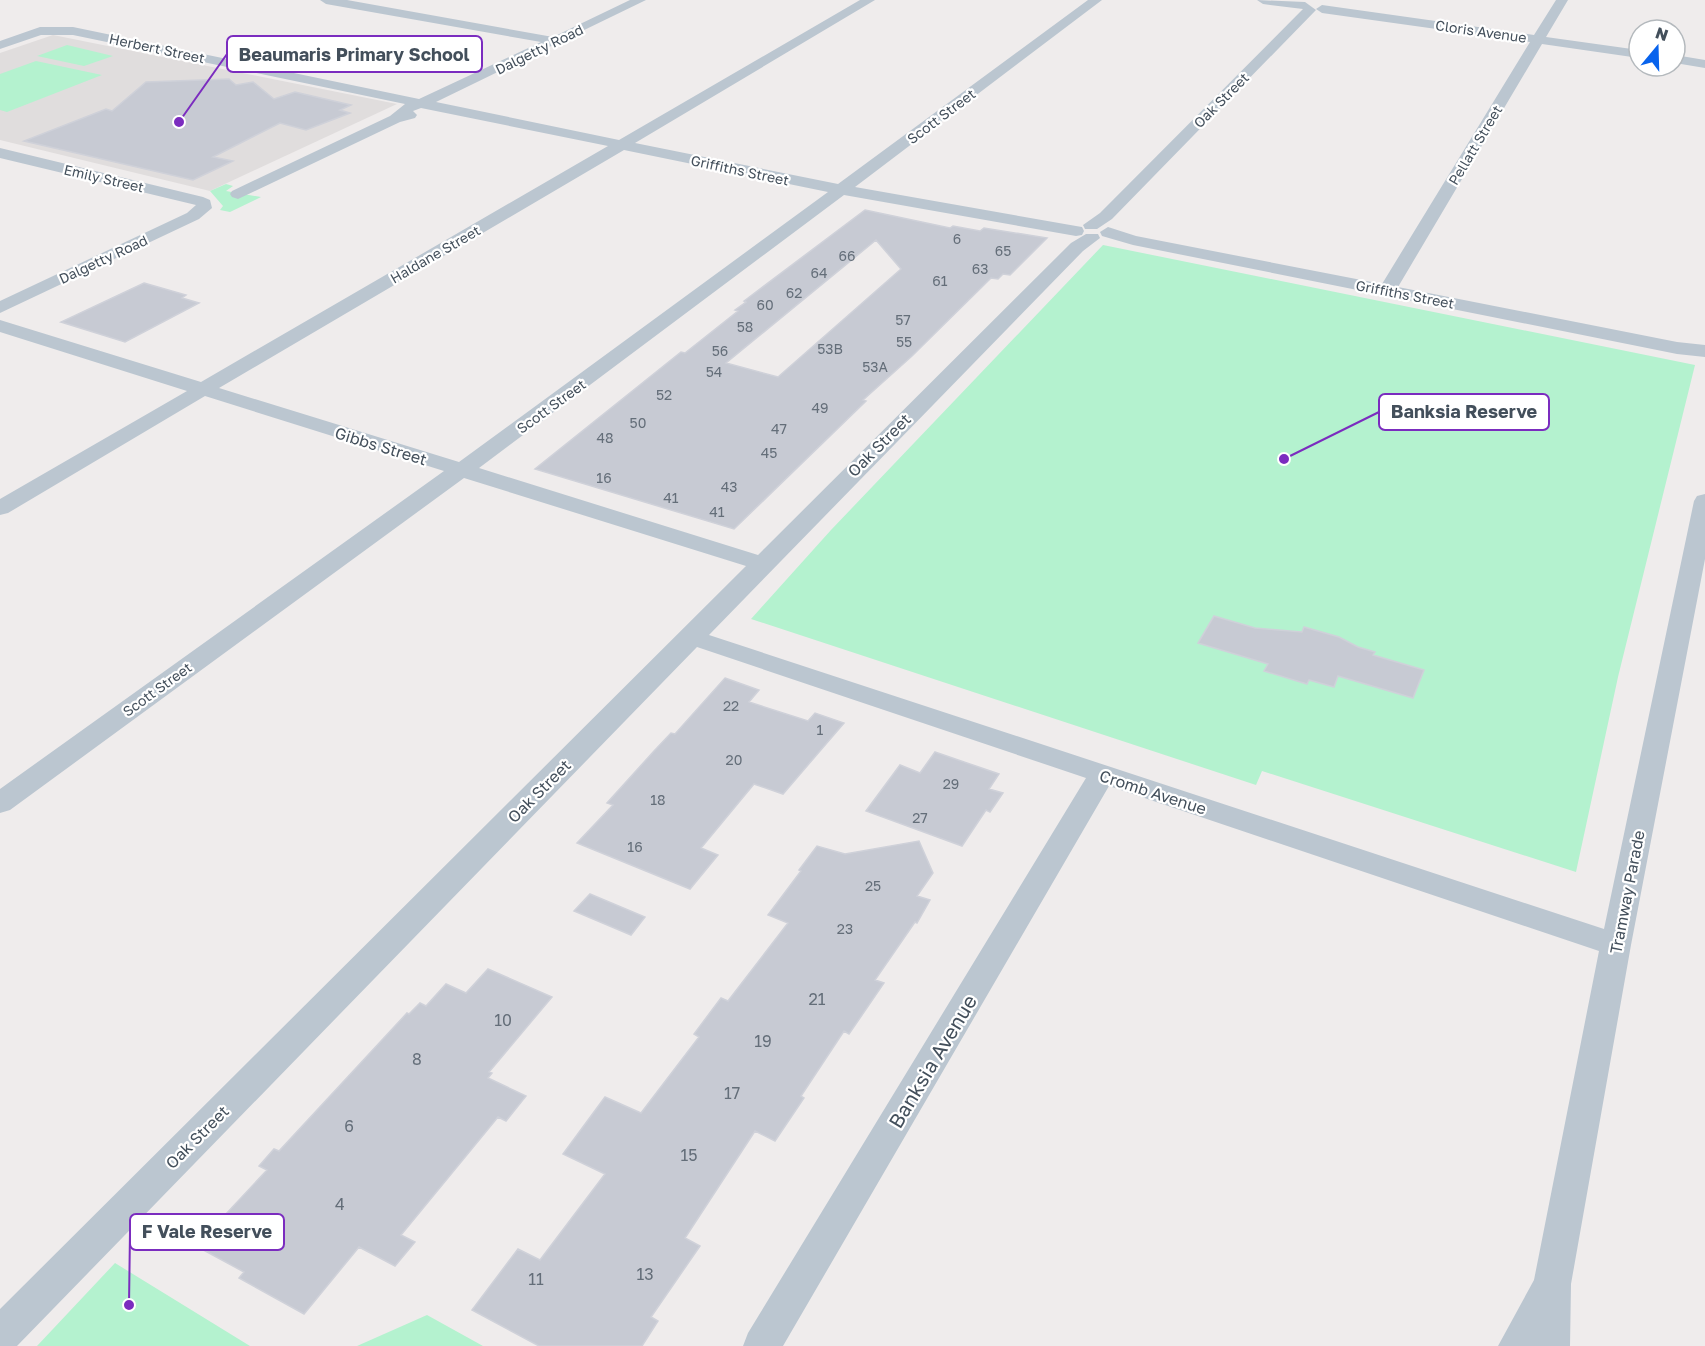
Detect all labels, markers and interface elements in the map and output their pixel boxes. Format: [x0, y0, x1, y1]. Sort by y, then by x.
street label: Cloris Avenue [1434, 16, 1528, 46]
north arrow [1627, 18, 1687, 78]
street label: Dalgetty Road [492, 20, 586, 78]
text: N [1653, 22, 1671, 45]
street label: Herbert Street [108, 30, 206, 66]
callout: Beaumaris Primary School [227, 36, 482, 72]
text: Beaumaris Primary School [238, 43, 470, 65]
street label: Oak Street [1190, 69, 1252, 131]
street label: Scott Street [904, 85, 978, 147]
street label: Pellatt Street [1445, 102, 1505, 188]
street label: Griffiths Street [689, 151, 791, 189]
street label: Emily Street [62, 161, 146, 195]
street label: Haldane Street [387, 221, 483, 287]
house number: 6 [953, 230, 961, 247]
street label: Dalgetty Road [56, 231, 150, 287]
house number: 65 [995, 242, 1011, 259]
house number: 66 [839, 247, 855, 264]
house number: 63 [972, 260, 988, 277]
house number: 64 [810, 264, 828, 281]
house number: 61 [932, 272, 948, 289]
street label: Griffiths Street [1354, 276, 1456, 312]
house number: 62 [786, 284, 802, 301]
house number: 60 [756, 296, 774, 313]
house number: 57 [895, 311, 911, 328]
house number: 58 [737, 318, 753, 335]
house number: 55 [896, 333, 912, 350]
house number: 53B [817, 340, 843, 357]
house number: 56 [712, 342, 728, 359]
house number: 53A [862, 358, 888, 375]
house number: 54 [706, 363, 722, 380]
street label: Scott Street [513, 375, 589, 437]
house number: 52 [656, 386, 672, 403]
callout: Banksia Reserve [1379, 394, 1549, 430]
house number: 49 [811, 399, 829, 416]
text: Banksia Reserve [1391, 400, 1538, 422]
street label: Oak Street [843, 409, 915, 481]
house number: 50 [630, 414, 646, 431]
house number: 47 [771, 420, 787, 437]
street label: Gibbs Street [333, 423, 429, 469]
house number: 48 [596, 429, 614, 446]
house number: 45 [761, 444, 777, 461]
house number: 16 [596, 469, 612, 486]
house number: 43 [721, 478, 737, 495]
house number: 41 [663, 489, 679, 506]
house number: 41 [709, 503, 725, 520]
street label: Scott Street [119, 658, 195, 720]
house number: 22 [723, 697, 739, 714]
house number: 1 [817, 721, 824, 738]
house number: 20 [726, 751, 742, 768]
street label: Oak Street [503, 755, 575, 827]
street label: Cromb Avenue [1097, 765, 1209, 819]
house number: 29 [943, 775, 959, 792]
house number: 18 [650, 791, 666, 808]
house number: 27 [912, 809, 928, 826]
street label: Tramway Parade [1605, 828, 1649, 956]
house number: 16 [627, 838, 643, 855]
house number: 25 [865, 877, 881, 894]
house number: 23 [837, 920, 853, 937]
house number: 21 [808, 989, 826, 1009]
street label: Banksia Avenue [883, 990, 981, 1132]
house number: 10 [494, 1010, 512, 1030]
house number: 19 [754, 1031, 772, 1051]
house number: 8 [412, 1049, 422, 1069]
house number: 17 [724, 1083, 740, 1103]
street label: Oak Street [161, 1101, 233, 1173]
house number: 6 [344, 1116, 354, 1136]
house number: 15 [680, 1145, 698, 1165]
house number: 4 [335, 1194, 345, 1214]
callout: F Vale Reserve [130, 1214, 284, 1250]
text: F Vale Reserve [142, 1220, 273, 1242]
house number: 13 [636, 1264, 654, 1284]
house number: 11 [528, 1269, 544, 1289]

